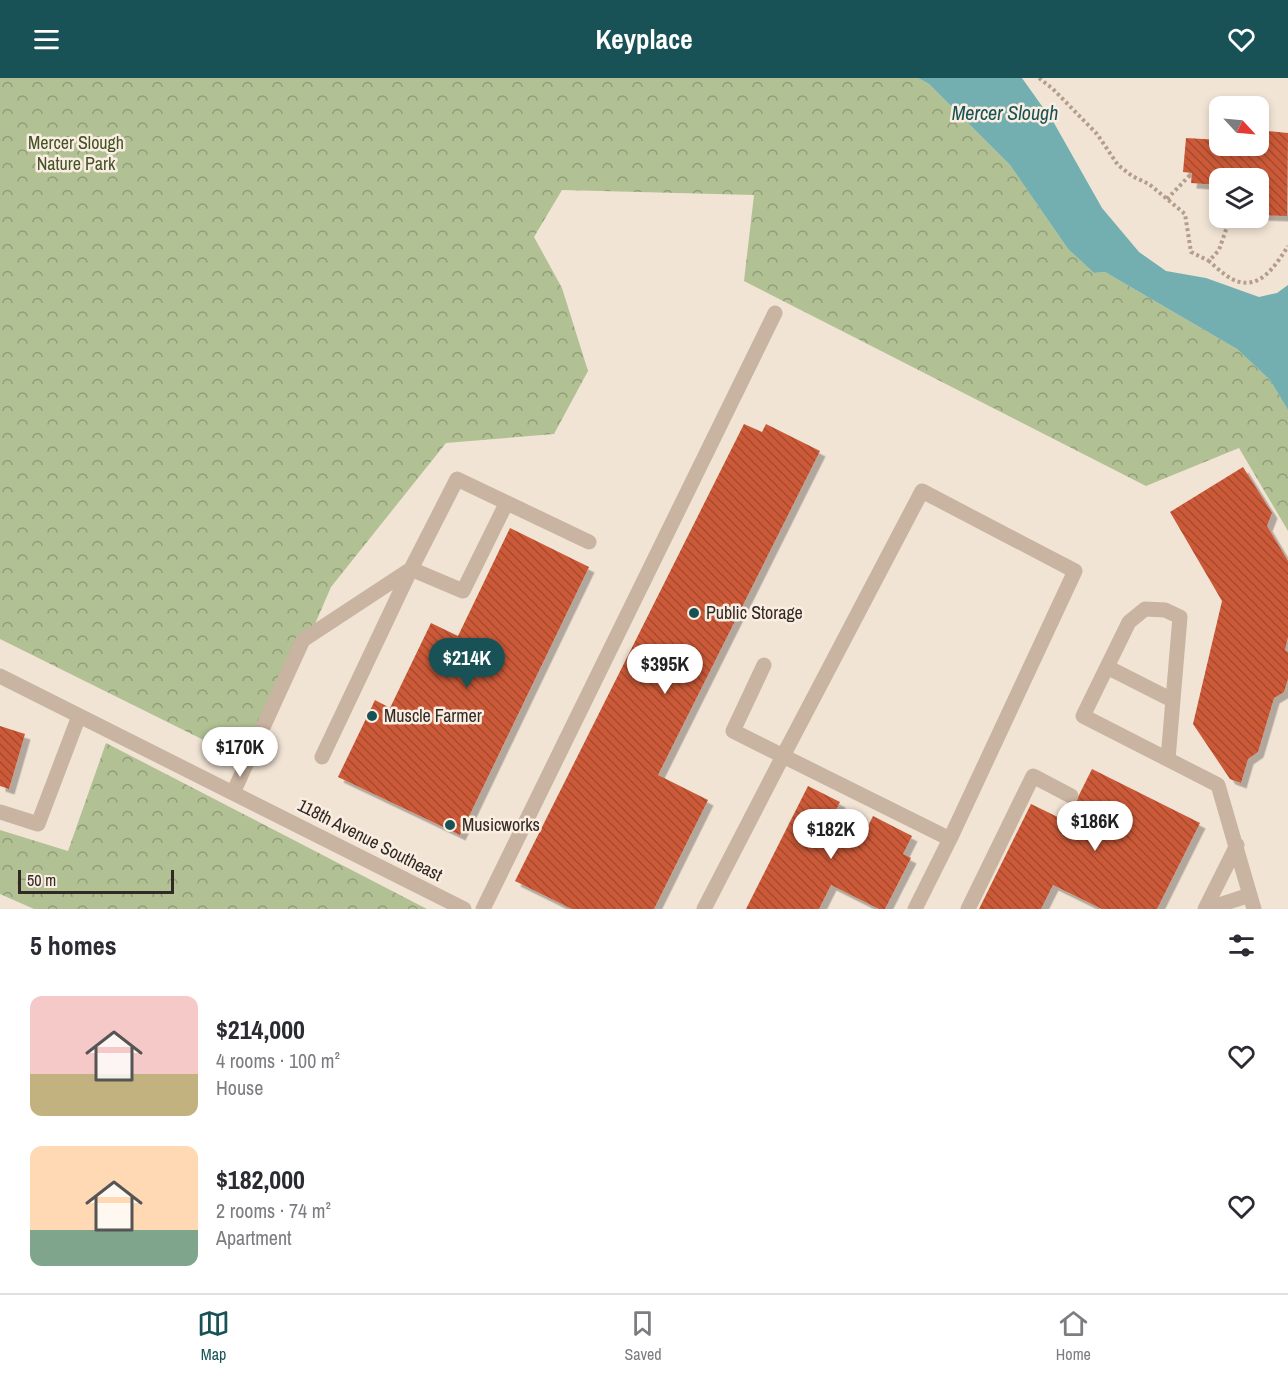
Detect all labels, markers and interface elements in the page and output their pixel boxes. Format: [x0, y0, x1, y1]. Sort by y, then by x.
text: Keyplace [595, 21, 693, 57]
icon: menu [30, 23, 63, 56]
icon: heart [1225, 23, 1258, 56]
north arrow [1209, 96, 1269, 156]
map controls [1209, 96, 1269, 228]
water label: Mercer Slough [952, 99, 1058, 126]
park label: Mercer Slough Nature Park [28, 130, 124, 176]
button: layers [1209, 168, 1269, 228]
place label: Public Storage [706, 600, 803, 625]
marker: Public Storage [687, 606, 701, 620]
pin: $214K [425, 638, 509, 689]
text: $214K [443, 644, 491, 671]
pin: $395K [623, 644, 707, 695]
text: $395K [641, 650, 689, 677]
place label: Muscle Farmer [384, 703, 482, 728]
marker: Muscle Farmer [365, 709, 379, 723]
pin: $170K [198, 727, 282, 778]
text: $170K [216, 733, 264, 760]
street label: 118th Avenue Southeast [293, 792, 447, 887]
pin: $186K [1053, 801, 1137, 852]
text: $186K [1071, 807, 1119, 834]
pin: $182K [789, 809, 873, 860]
place label: Musicworks [462, 812, 540, 837]
text: $182K [807, 815, 855, 842]
marker: Musicworks [443, 818, 457, 832]
scale bar [18, 867, 174, 894]
text: 50 m [27, 869, 56, 891]
text: 5 homes [30, 928, 117, 963]
icon: filters [1225, 929, 1258, 962]
text: $214,000 [216, 1012, 305, 1047]
icon: home [78, 1020, 150, 1092]
icon: heart [1225, 1040, 1258, 1073]
text: 4 rooms · 100 m² [216, 1047, 340, 1074]
text: House [216, 1074, 263, 1101]
text: $182,000 [216, 1162, 305, 1197]
icon: home [78, 1170, 150, 1242]
icon: heart [1225, 1190, 1258, 1223]
text: 2 rooms · 74 m² [216, 1197, 331, 1224]
text: Apartment [216, 1224, 292, 1251]
tab: Map [197, 1307, 230, 1365]
tab: Saved [624, 1307, 662, 1365]
tab: Home [1056, 1307, 1091, 1365]

